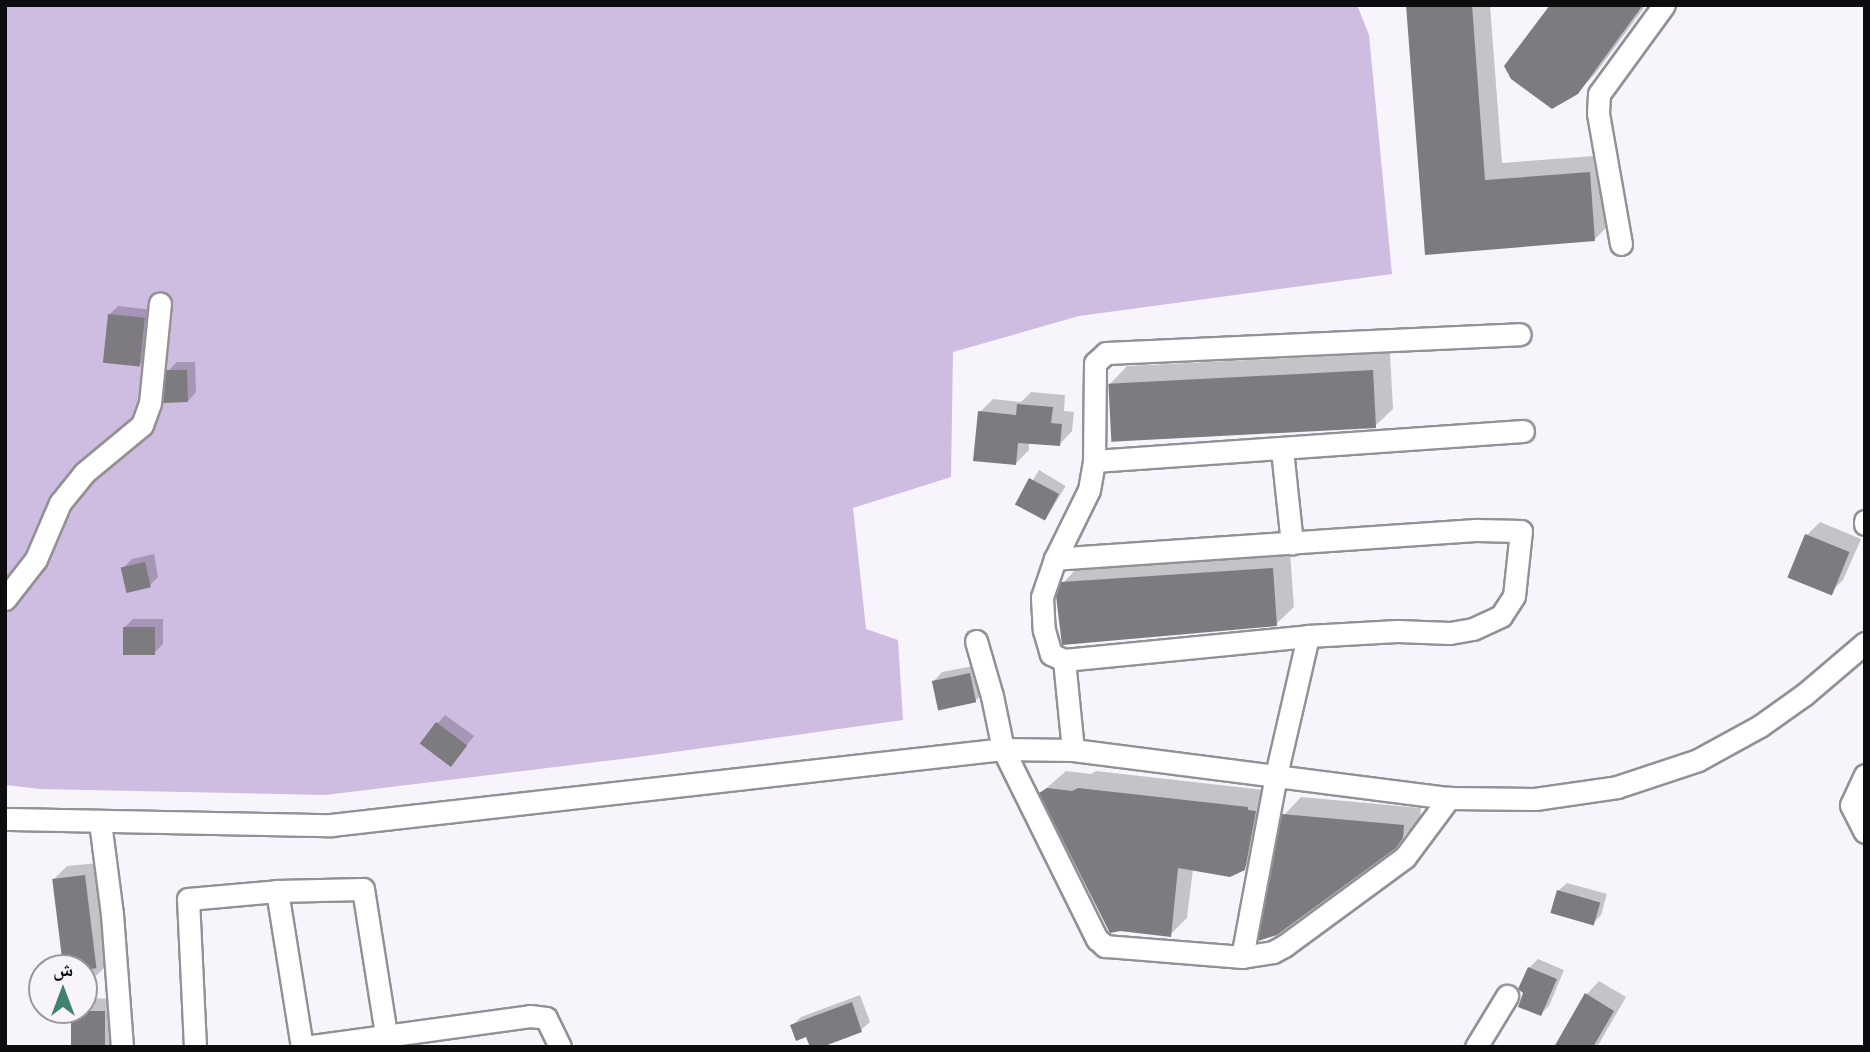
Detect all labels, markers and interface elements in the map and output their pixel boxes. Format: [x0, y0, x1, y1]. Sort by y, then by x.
north arrow [28, 954, 98, 1024]
text: ش [53, 958, 73, 981]

